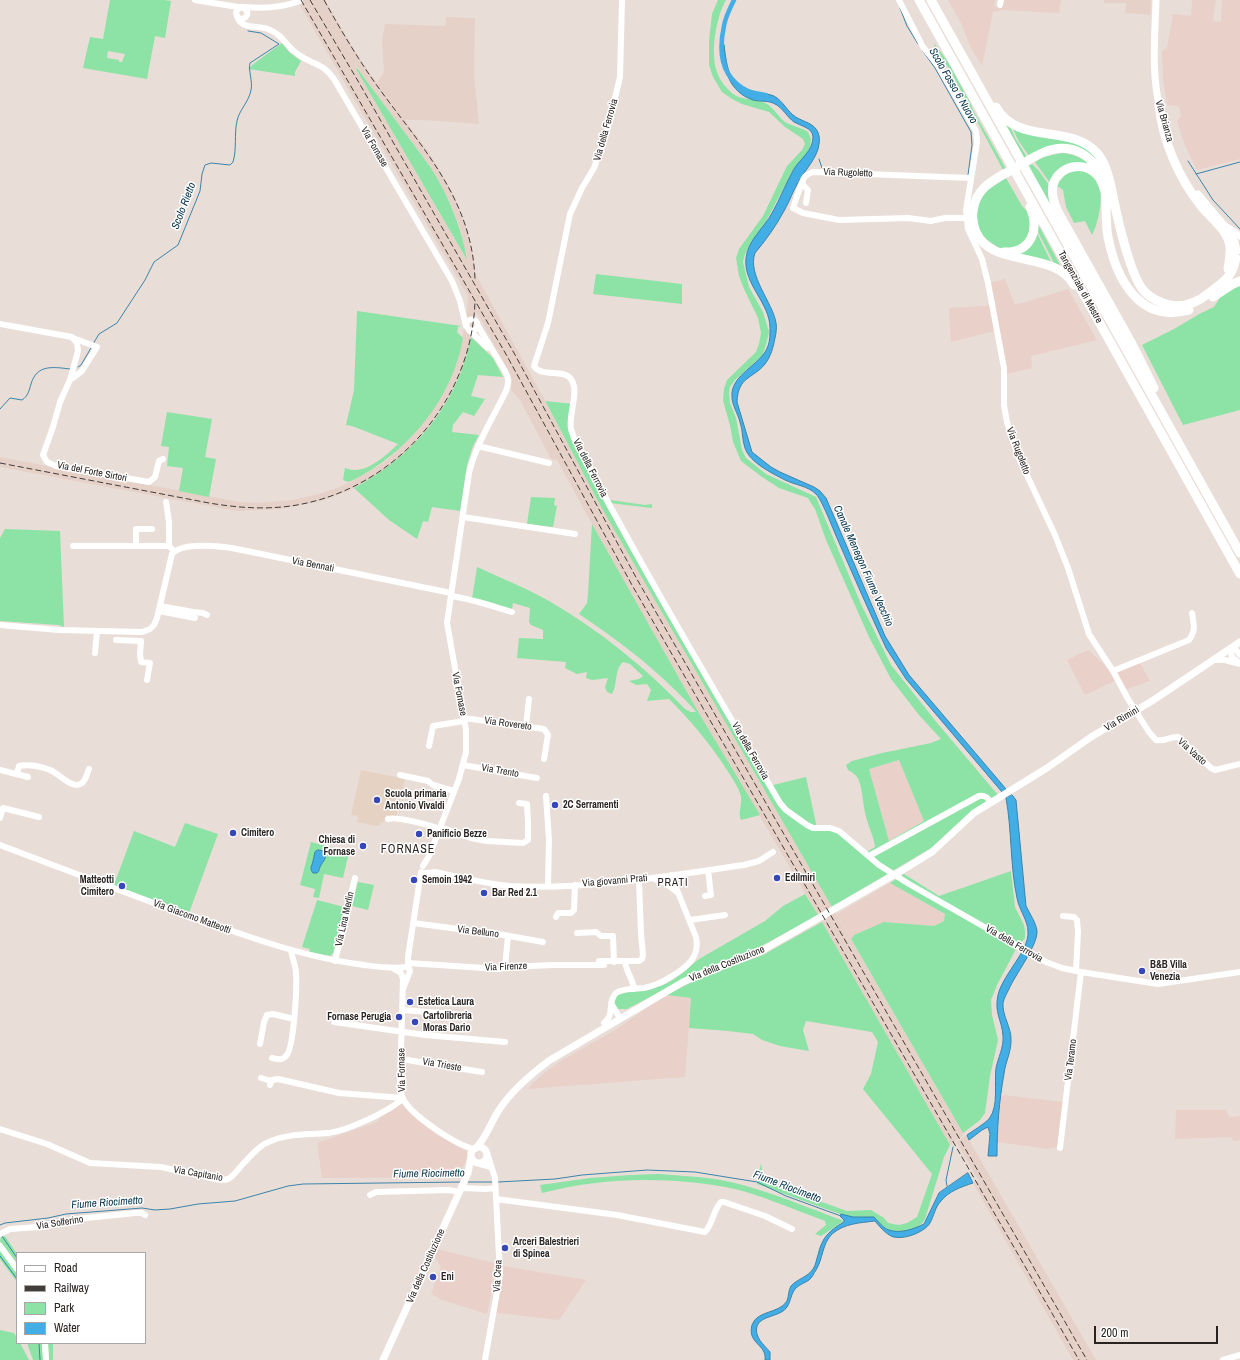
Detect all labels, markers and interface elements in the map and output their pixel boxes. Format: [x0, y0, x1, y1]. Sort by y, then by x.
water label: Scolo Fosso 6 Nuovo [926, 46, 980, 126]
street label: Via della Ferrovia [591, 97, 621, 163]
street label: Via Brianza [1152, 99, 1176, 143]
street label: Via Fornase [358, 125, 390, 169]
street label: Via Rugoletto [823, 166, 873, 180]
water label: Scolo Rietto [169, 181, 199, 231]
street label: Tangenziale di Mestre [1055, 249, 1105, 325]
street label: Via Rugoletto [1004, 426, 1032, 476]
street label: Via della Ferrovia [570, 437, 610, 499]
street label: Via del Forte Sirtori [56, 459, 128, 485]
water label: Canale Menegon Fiume Vecchio [830, 503, 896, 629]
street label: Via Bennati [291, 555, 335, 575]
street label: Via Fornase [449, 671, 469, 717]
street label: Via Rimini [1102, 704, 1142, 734]
street label: Via Rovereto [484, 715, 532, 733]
street label: Via della Ferrovia [729, 720, 771, 782]
street label: Via Vasto [1175, 736, 1209, 768]
street label: Via Trento [480, 762, 520, 780]
place label: Scuola primaria Antonio Vivaldi [385, 788, 447, 812]
marker: Scuola primaria Antonio Vivaldi [372, 795, 382, 805]
place label: 2C Serramenti [563, 799, 619, 811]
marker: 2C Serramenti [550, 800, 560, 810]
place label: Cimitero [241, 827, 274, 839]
marker: Cimitero [228, 828, 238, 838]
place label: Panificio Bezze [427, 828, 487, 840]
marker: Panificio Bezze [414, 829, 424, 839]
place label: Chiesa di Fornase [319, 834, 355, 858]
marker: Chiesa di Fornase [358, 841, 368, 851]
district label: FORNASE [381, 843, 435, 857]
street label: Via giovanni Prati [582, 872, 648, 890]
place label: Edilmiri [785, 872, 815, 884]
marker: Edilmiri [772, 873, 782, 883]
place label: Matteotti Cimitero [80, 874, 114, 898]
place label: Semoin 1942 [422, 874, 472, 886]
marker: Semoin 1942 [409, 875, 419, 885]
district label: PRATI [658, 876, 688, 890]
marker: Matteotti Cimitero [117, 881, 127, 891]
place label: Bar Red 2.1 [492, 887, 537, 899]
marker: Bar Red 2.1 [479, 888, 489, 898]
street label: Via Lina Merlin [333, 891, 357, 947]
street label: Via Giacomo Matteotti [151, 897, 233, 937]
street label: Via Belluno [457, 923, 499, 941]
street label: Via della Ferrovia [983, 923, 1045, 965]
street label: Via della Costituzione [688, 943, 766, 985]
place label: B&B Villa Venezia [1150, 959, 1187, 982]
street label: Via Firenze [485, 960, 527, 974]
marker: B&B Villa Venezia [1137, 966, 1147, 976]
place label: Estetica Laura [418, 996, 474, 1008]
marker: Estetica Laura [405, 997, 415, 1007]
place label: Cartolibreria Moras Dario [423, 1010, 472, 1034]
place label: Fornase Perugia [327, 1011, 391, 1023]
marker: Fornase Perugia [394, 1012, 404, 1022]
marker: Cartolibreria Moras Dario [410, 1017, 420, 1027]
street label: Via Teramo [1062, 1039, 1080, 1081]
street label: Via Fornase [396, 1048, 408, 1092]
street label: Via Trieste [421, 1056, 463, 1074]
street label: Via Capitanio [172, 1164, 224, 1184]
water label: Fiume Riocimetto [393, 1167, 465, 1181]
water label: Fiume Riocimetto [751, 1168, 823, 1206]
water label: Fiume Riocimetto [71, 1194, 143, 1212]
street label: Via Solferino [36, 1213, 84, 1233]
street label: Via della Costituzione [404, 1227, 448, 1305]
place label: Arceri Balestrieri di Spinea [513, 1236, 579, 1260]
marker: Arceri Balestrieri di Spinea [500, 1243, 510, 1253]
legend [16, 1252, 146, 1344]
text: Road [54, 1260, 78, 1276]
street label: Via Crea [491, 1260, 505, 1292]
place label: Eni [441, 1271, 454, 1283]
marker: Eni [428, 1272, 438, 1282]
text: Railway [54, 1280, 89, 1296]
text: Park [54, 1300, 74, 1316]
scale bar [1096, 1318, 1220, 1344]
text: Water [54, 1320, 80, 1336]
text: 200 m [1101, 1325, 1128, 1341]

